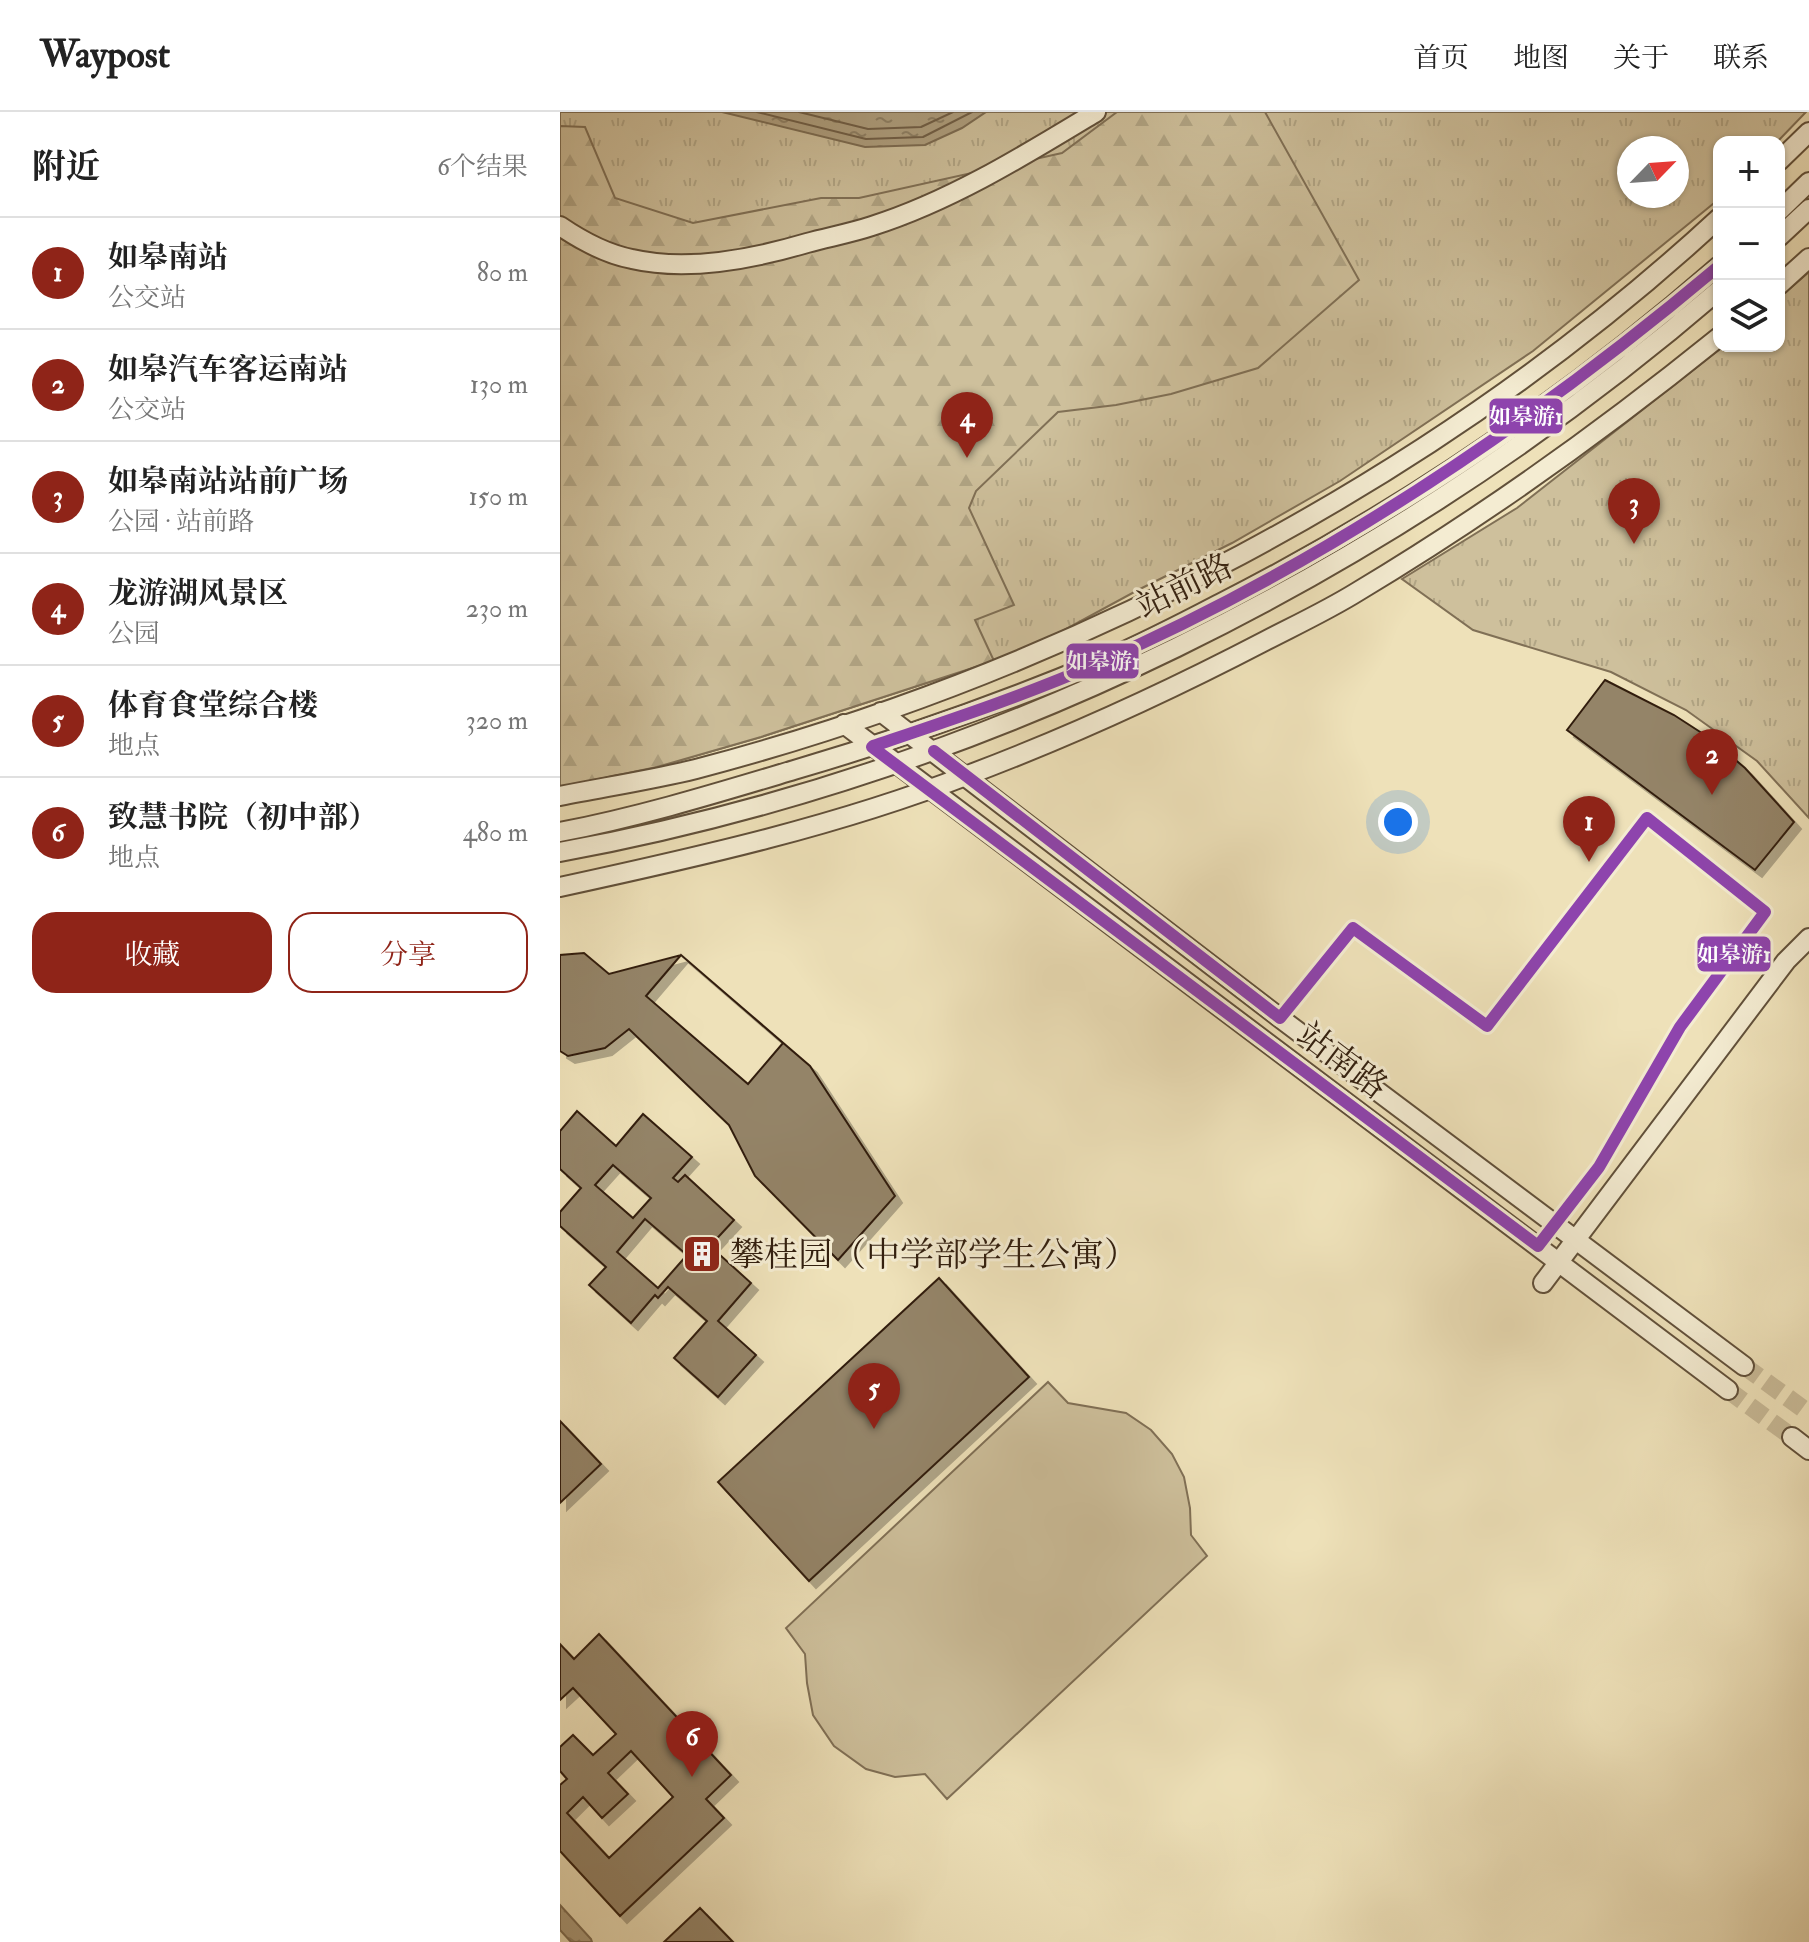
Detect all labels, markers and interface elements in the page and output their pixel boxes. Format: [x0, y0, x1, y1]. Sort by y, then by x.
text: Waypost [40, 31, 170, 79]
text: 首页 [1413, 41, 1469, 76]
text: 地图 [1513, 41, 1569, 76]
text: 关于 [1613, 41, 1669, 76]
text: 联系 [1713, 41, 1769, 76]
north arrow [1617, 136, 1689, 208]
map controls [1713, 136, 1785, 352]
button: + [1713, 136, 1785, 208]
text: 附近 [32, 146, 100, 189]
text: 6个结果 [437, 151, 528, 183]
button: − [1713, 208, 1785, 280]
text: 如皋南站 [108, 239, 228, 276]
text: 1 [53, 257, 63, 289]
text: 80 m [477, 257, 528, 289]
button: layers [1713, 280, 1785, 352]
text: 公交站 [108, 282, 186, 314]
text: 如皋汽车客运南站 [108, 351, 348, 388]
text: 2 [51, 369, 65, 401]
text: 130 m [470, 369, 528, 401]
pin: 4 [941, 392, 993, 458]
text: 公交站 [108, 394, 186, 426]
line badge: 如皋游1 [1488, 397, 1564, 435]
text: 如皋游1 [1489, 403, 1563, 431]
text: 如皋南站站前广场 [108, 463, 348, 500]
pin: 3 [1608, 478, 1660, 544]
text: 3 [53, 481, 63, 513]
text: 150 m [469, 481, 528, 513]
text: 公园 · 站前路 [108, 506, 254, 538]
street label: 站前路 [1129, 545, 1240, 628]
text: 龙游湖风景区 [108, 575, 288, 612]
text: 4 [51, 593, 65, 625]
text: 230 m [466, 593, 528, 625]
text: 公园 [108, 618, 160, 650]
line badge: 如皋游1 [1065, 642, 1140, 680]
text: 如皋游1 [1066, 648, 1140, 676]
text: 体育食堂综合楼 [108, 687, 318, 724]
text: 5 [52, 705, 64, 737]
text: 320 m [466, 705, 528, 737]
pin: 2 [1686, 729, 1738, 795]
text: 地点 [108, 730, 160, 762]
pin: 1 [1563, 796, 1615, 862]
text: 致慧书院（初中部） [108, 799, 378, 836]
your location [1378, 802, 1418, 842]
text: 6 [51, 817, 65, 849]
text: 480 m [463, 817, 528, 849]
text: 地点 [108, 842, 160, 874]
button: 收藏 [32, 912, 272, 993]
button: 分享 [288, 912, 528, 993]
line badge: 如皋游1 [1696, 935, 1772, 973]
text: 如皋游1 [1697, 941, 1771, 969]
street label: 站南路 [1288, 1013, 1396, 1109]
building icon: 攀桂园（中学部学生公寓） [681, 1233, 723, 1275]
place label: 攀桂园（中学部学生公寓） [730, 1234, 1138, 1277]
pin: 5 [848, 1363, 900, 1429]
pin: 6 [666, 1711, 718, 1777]

